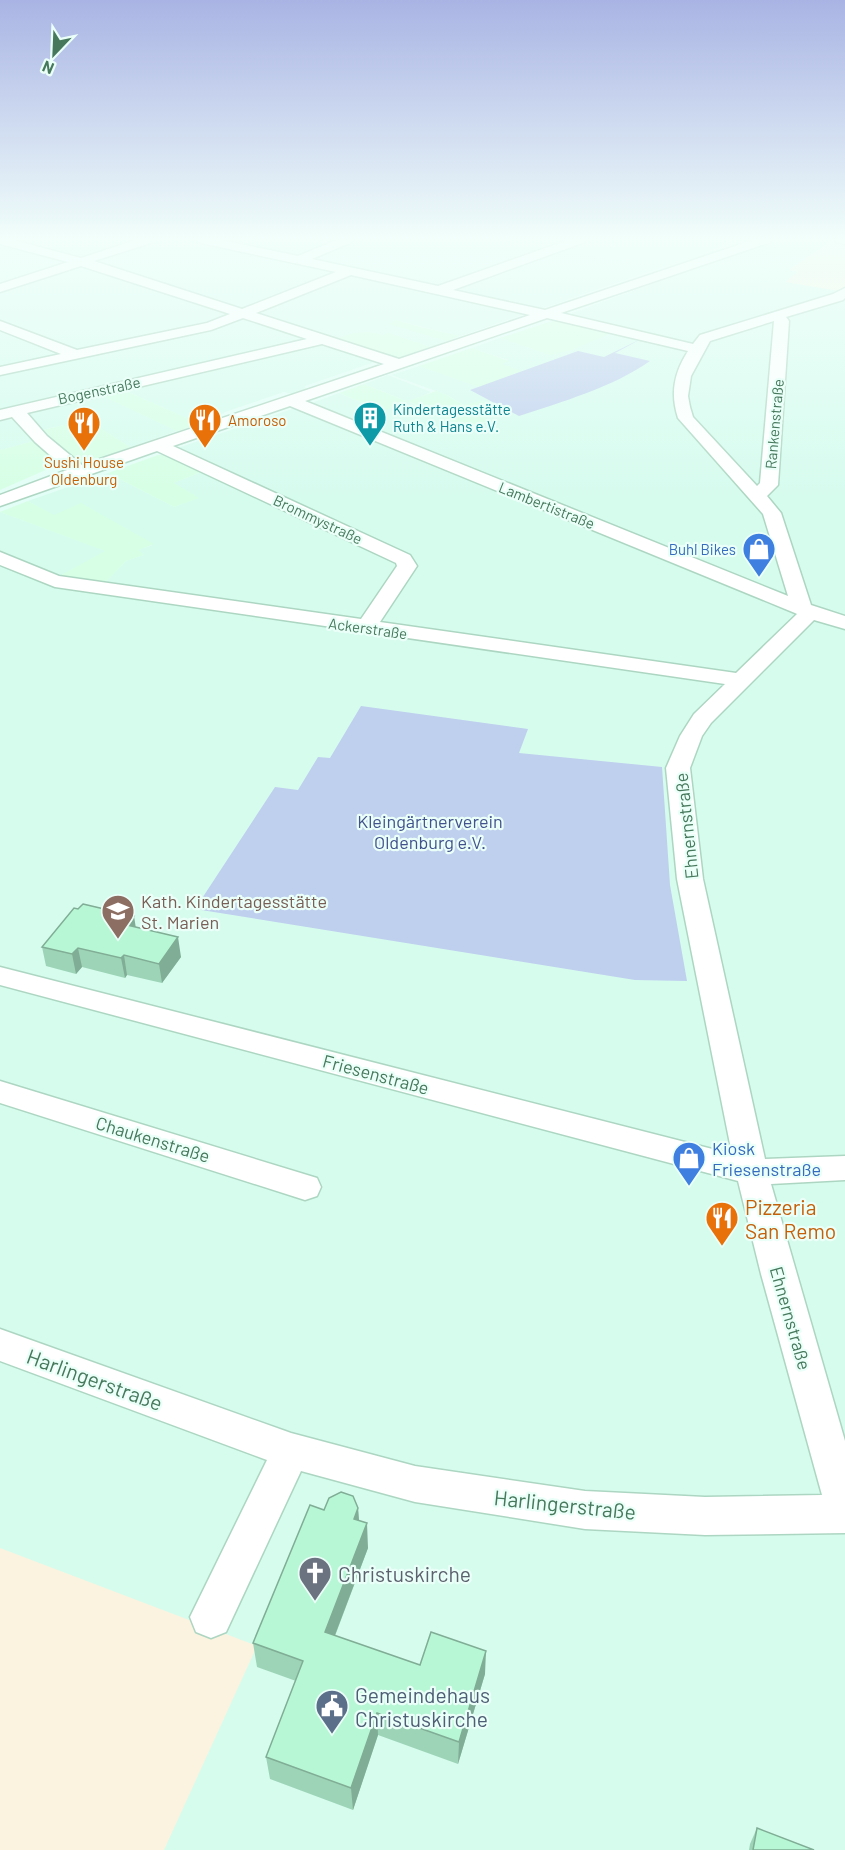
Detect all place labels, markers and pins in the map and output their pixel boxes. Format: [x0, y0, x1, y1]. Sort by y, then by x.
building icon: Kindertagesstätte Ruth & Hans e.V. [352, 400, 388, 447]
place label: Kindertagesstätte Ruth & Hans e.V. [393, 400, 511, 435]
restaurant icon: Amoroso [187, 402, 223, 449]
restaurant icon: Sushi House Oldenburg [66, 405, 102, 452]
place label: Amoroso [228, 411, 287, 429]
place label: Sushi House Oldenburg [44, 453, 124, 488]
shop icon: Buhl Bikes [741, 531, 777, 578]
place label: Buhl Bikes [669, 540, 736, 558]
place label: Kath. Kindertagesstätte St. Marien [141, 890, 327, 933]
school or university icon: Kath. Kindertagesstätte St. Marien [100, 893, 136, 940]
place label: Kiosk Friesenstraße [712, 1137, 821, 1180]
shop icon: Kiosk Friesenstraße [671, 1140, 707, 1187]
place label: Pizzeria San Remo [745, 1194, 836, 1243]
restaurant icon: Pizzeria San Remo [704, 1200, 740, 1247]
church icon: Christuskirche [297, 1555, 333, 1602]
place label: Christuskirche [338, 1561, 471, 1586]
place label: Gemeindehaus Christuskirche [355, 1682, 490, 1731]
public building icon: Gemeindehaus Christuskirche [314, 1688, 350, 1735]

